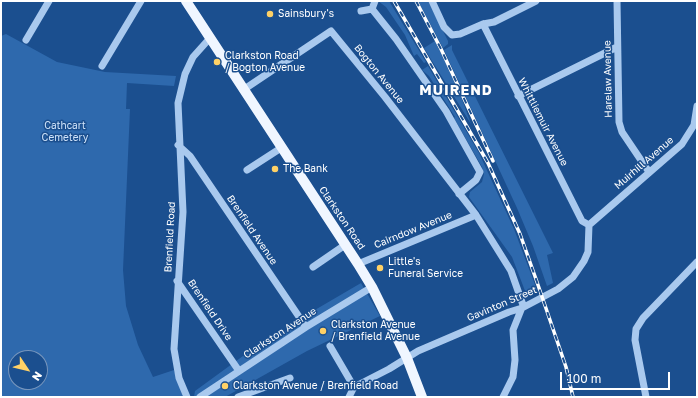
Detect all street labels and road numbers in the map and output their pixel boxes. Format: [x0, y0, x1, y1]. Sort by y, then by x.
street label: Harelaw Avenue [601, 40, 615, 118]
street label: Bogton Avenue [351, 42, 407, 106]
street label: Whittliemuir Avenue [516, 76, 570, 168]
street label: Muirhill Avenue [612, 134, 676, 192]
street label: Clarkston Road [316, 184, 368, 252]
street label: Brenfield Avenue [224, 193, 280, 267]
street label: Brenfield Road [162, 201, 178, 273]
street label: Cairndow Avenue [372, 209, 454, 251]
street label: Brenfield Drive [185, 277, 235, 343]
street label: Gavinton Street [465, 284, 539, 324]
street label: Clarkston Avenue [241, 305, 319, 361]

